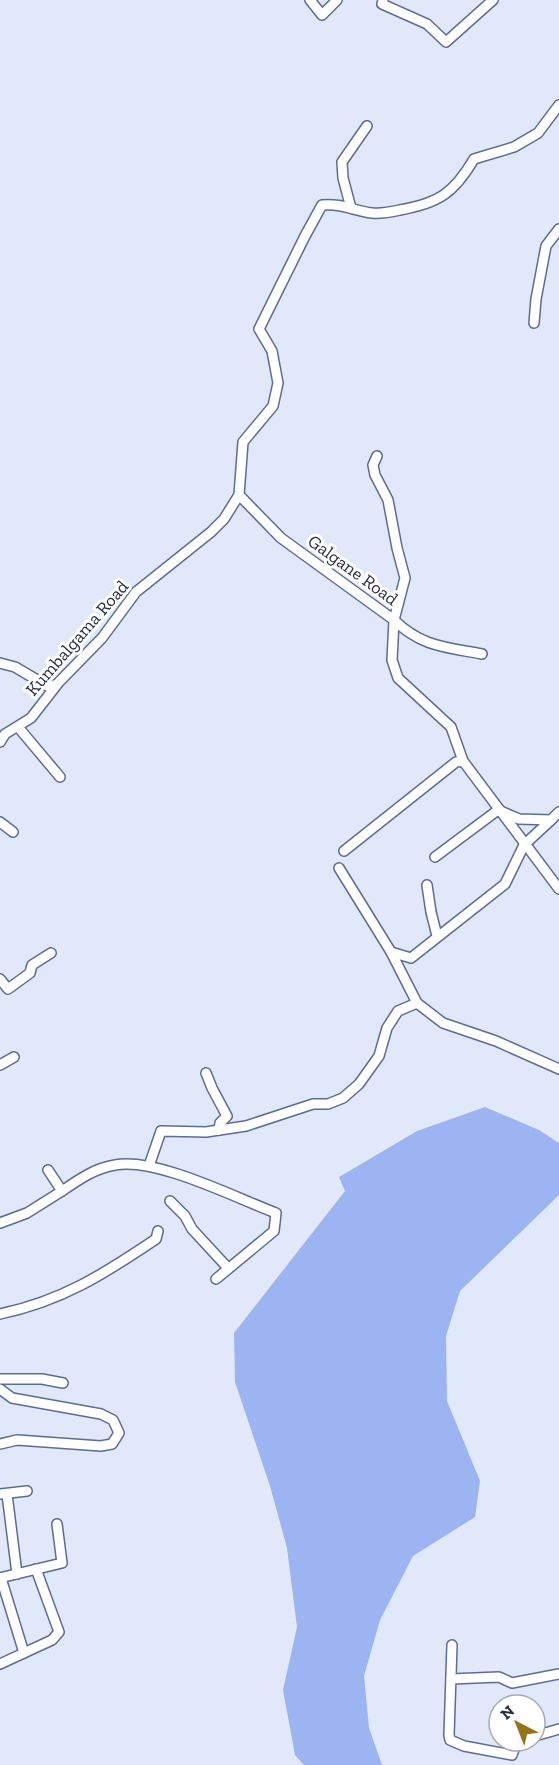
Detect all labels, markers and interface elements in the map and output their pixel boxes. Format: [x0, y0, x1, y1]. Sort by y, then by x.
street label: Galgane Road [304, 530, 402, 610]
street label: Kumbalgama Road [21, 576, 133, 700]
north arrow [487, 1693, 547, 1753]
text: N [496, 1701, 518, 1723]

